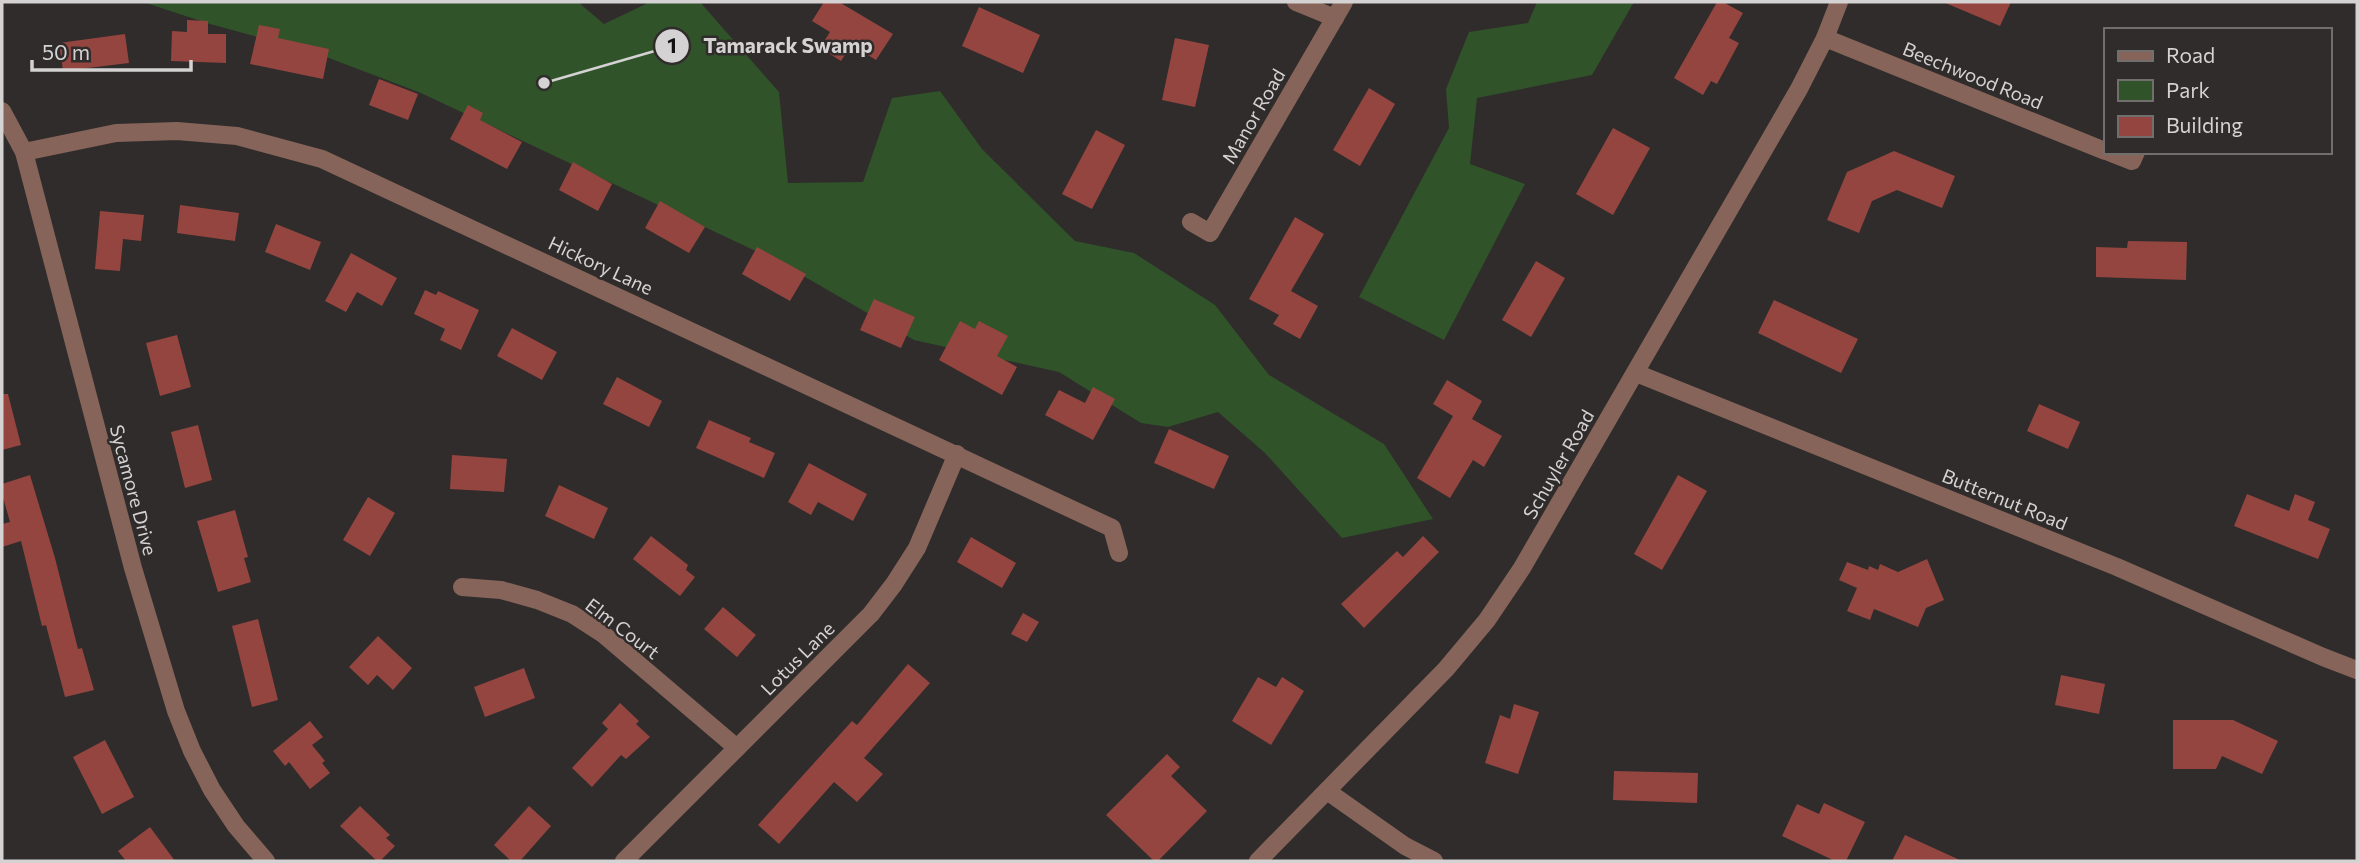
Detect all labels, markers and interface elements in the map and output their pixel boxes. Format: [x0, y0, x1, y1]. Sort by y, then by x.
callout: Tamarack Swamp [655, 25, 887, 67]
scale bar [32, 28, 191, 72]
legend [2104, 28, 2331, 154]
text: 1 [667, 32, 677, 57]
text: Tamarack Swamp [703, 32, 873, 57]
street label: Beechwood Road [1900, 36, 2046, 114]
text: 50 m [42, 39, 90, 64]
text: Road [2166, 42, 2215, 67]
street label: Manor Road [1217, 64, 1289, 168]
text: Park [2166, 77, 2210, 102]
text: Building [2166, 112, 2243, 137]
street label: Hickory Lane [545, 231, 657, 299]
street label: Schuyler Road [1517, 405, 1599, 523]
street label: Sycamore Drive [106, 422, 162, 558]
street label: Butternut Road [1939, 463, 2071, 535]
street label: Elm Court [581, 593, 665, 663]
street label: Lotus Lane [755, 616, 839, 700]

